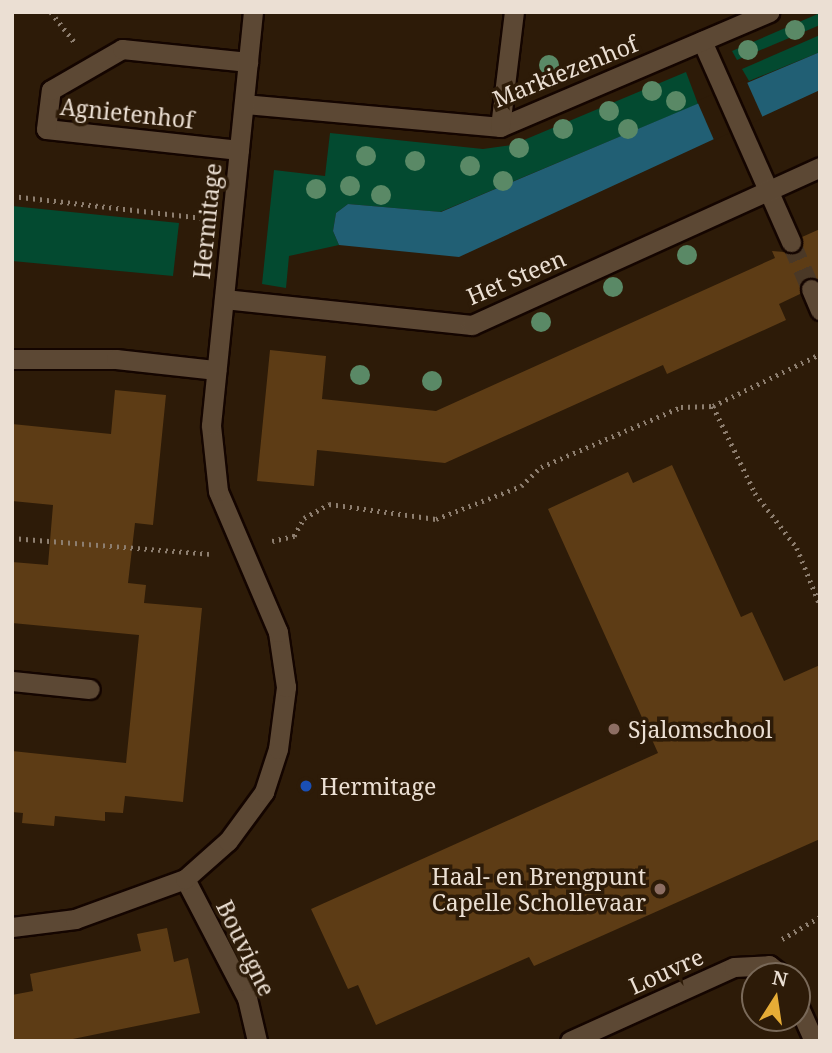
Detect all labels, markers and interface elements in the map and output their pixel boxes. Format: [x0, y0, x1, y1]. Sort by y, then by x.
street label: Markiezenhof [489, 29, 641, 113]
street label: Agnietenhof [59, 92, 195, 134]
street label: Hermitage [187, 162, 227, 280]
street label: Het Steen [462, 244, 570, 310]
place label: Sjalomschool [628, 715, 772, 743]
marker: Sjalomschool [606, 721, 622, 737]
place label: Hermitage [320, 772, 436, 800]
marker: Hermitage [298, 778, 314, 794]
place label: Haal- en Brengpunt Capelle Schollevaar [431, 862, 646, 916]
marker: Haal- en Brengpunt Capelle Schollevaar [652, 881, 668, 897]
street label: Bouvigne [211, 896, 281, 1000]
street label: Louvre [624, 942, 708, 1000]
north arrow [741, 962, 811, 1032]
text: N [770, 964, 790, 993]

